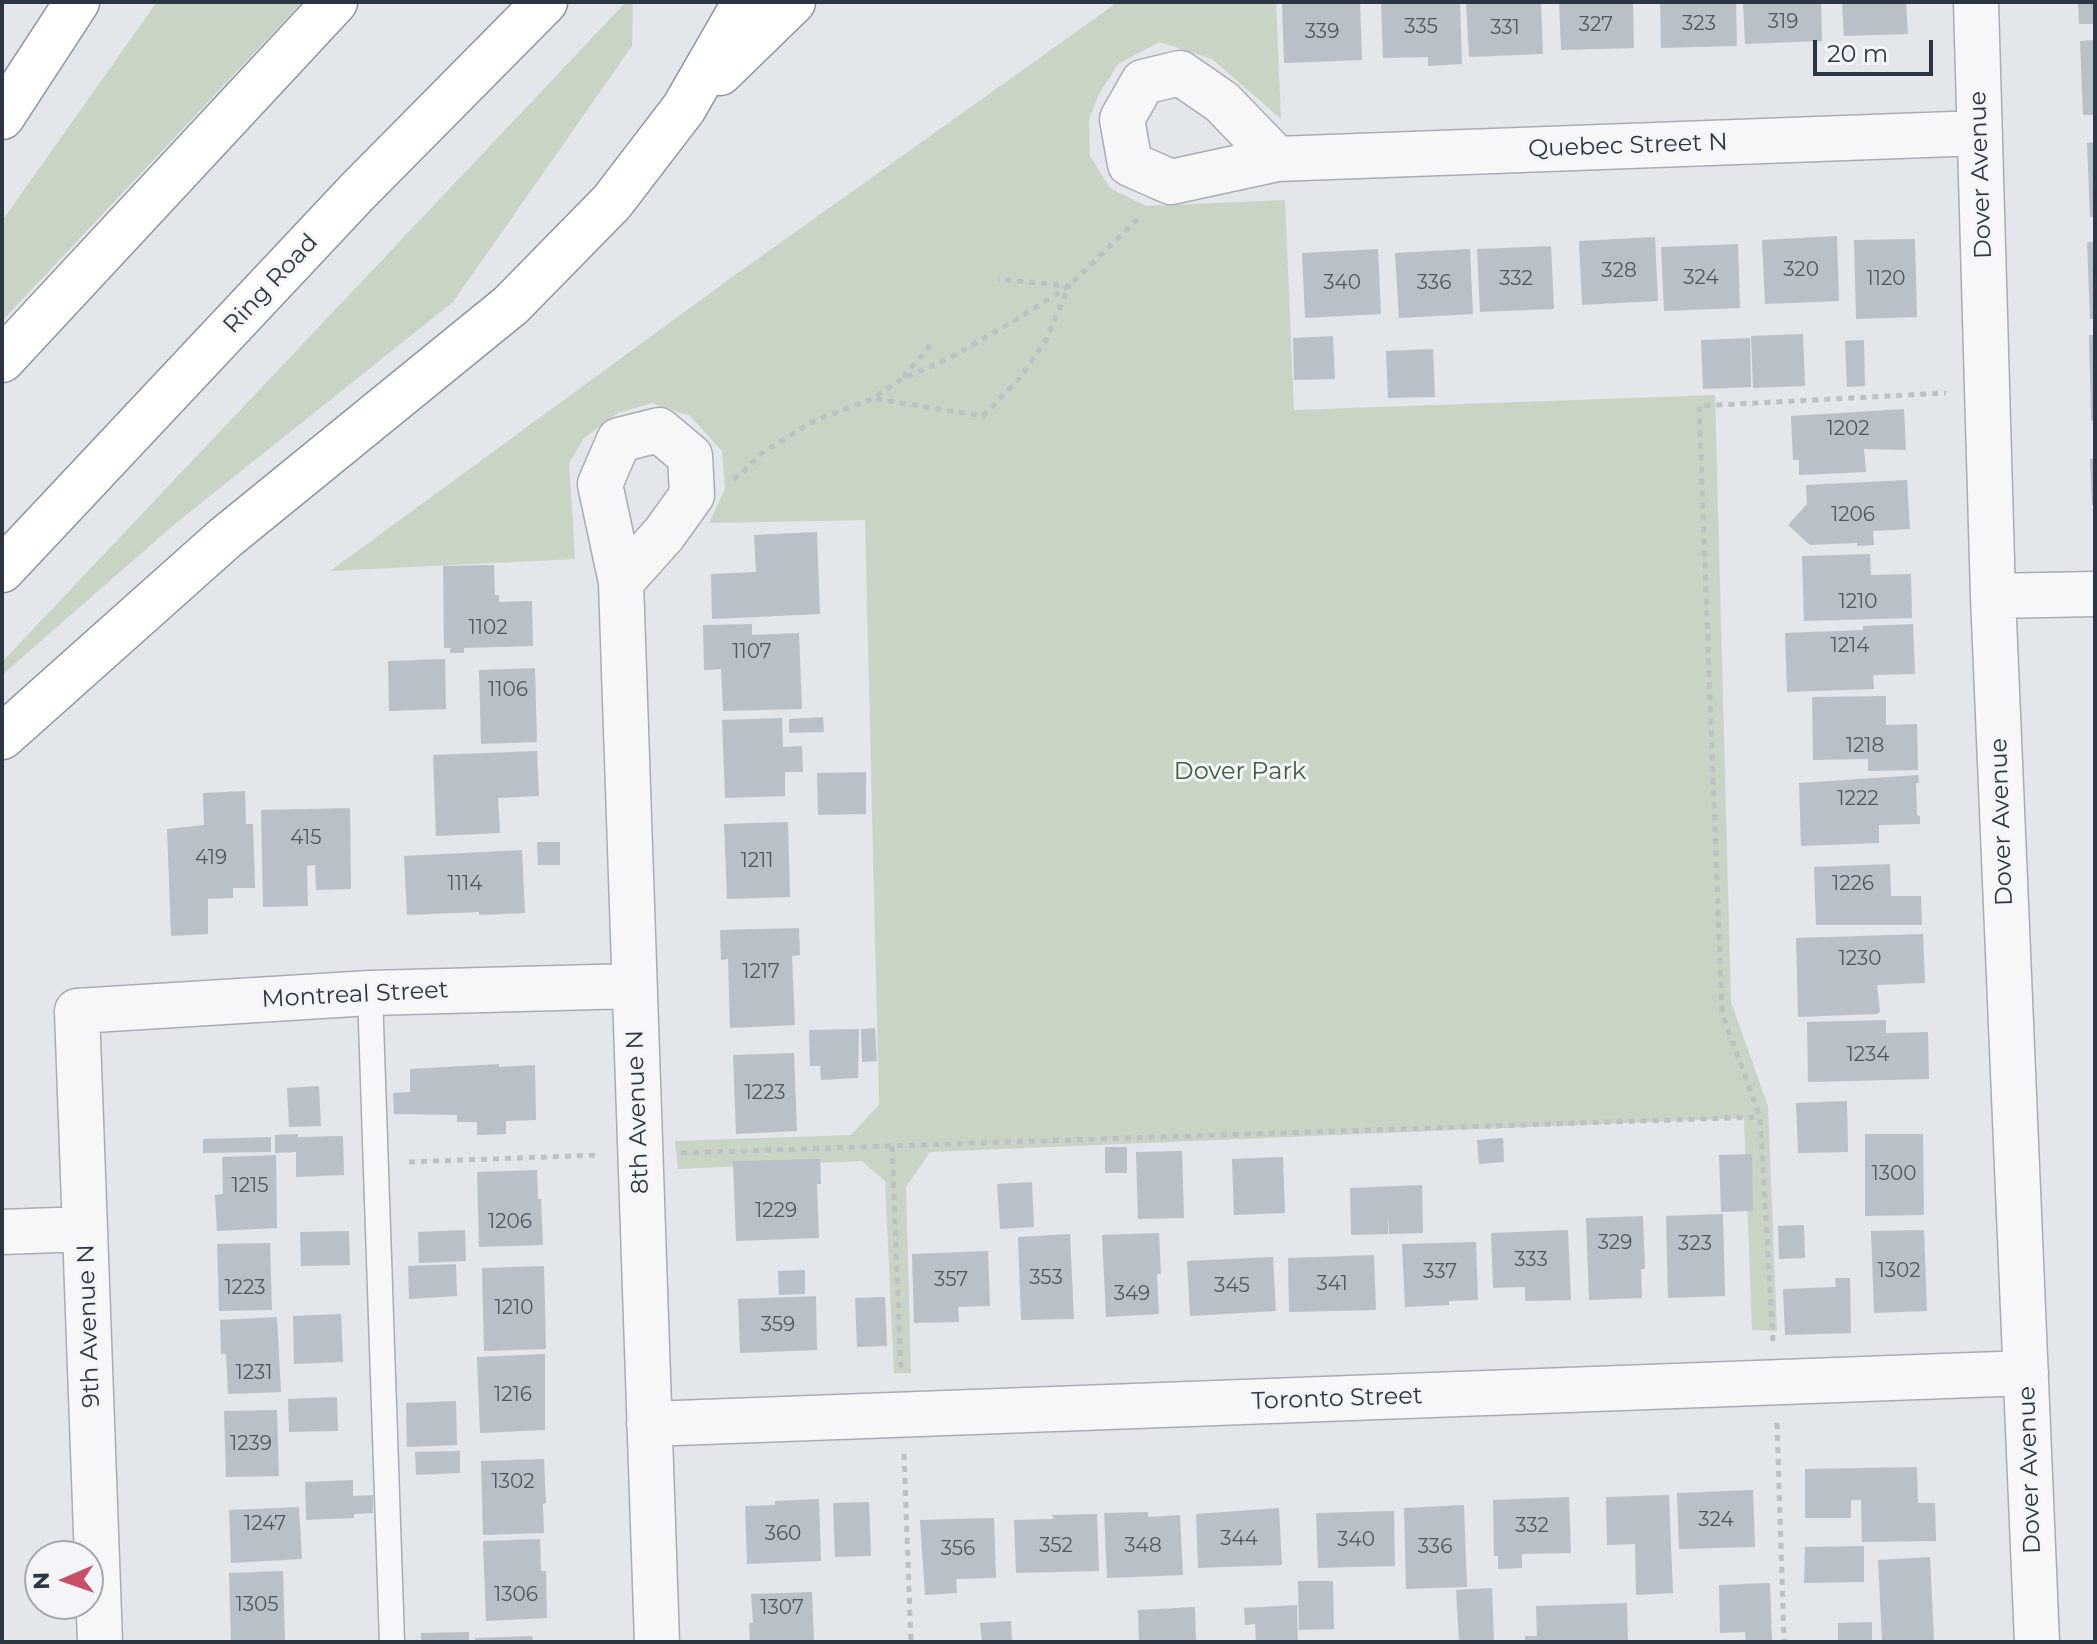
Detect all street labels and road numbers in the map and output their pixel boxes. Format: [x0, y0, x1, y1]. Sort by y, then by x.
street label: Dover Avenue [1964, 90, 1998, 260]
street label: Quebec Street N [1528, 128, 1728, 164]
street label: Ring Road [218, 228, 324, 340]
street label: Dover Avenue [1985, 737, 2019, 907]
street label: Montreal Street [261, 976, 449, 1014]
street label: 8th Avenue N [621, 1030, 655, 1194]
street label: 9th Avenue N [72, 1244, 106, 1408]
street label: Toronto Street [1251, 1382, 1423, 1416]
street label: Dover Avenue [2013, 1385, 2047, 1555]

